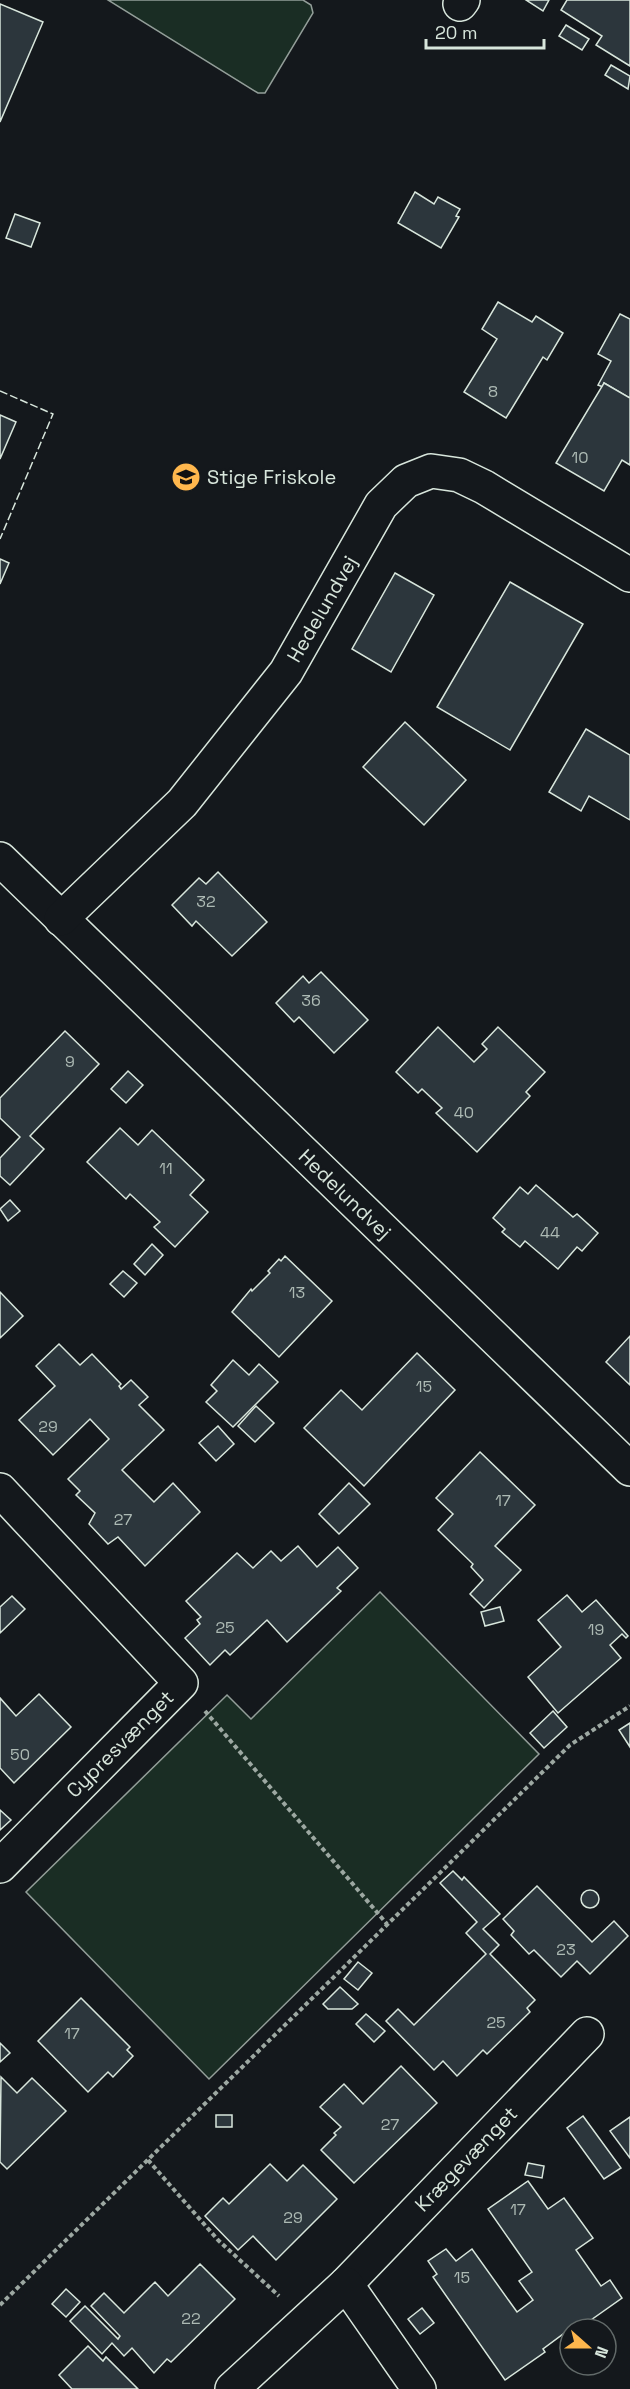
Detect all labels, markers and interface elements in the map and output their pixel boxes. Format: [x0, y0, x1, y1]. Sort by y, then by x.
scale bar [426, 12, 544, 50]
text: 20 m [435, 21, 478, 44]
house number: 8 [488, 381, 498, 402]
house number: 10 [572, 447, 588, 468]
school or university icon: Stige Friskole [170, 461, 202, 493]
place label: Stige Friskole [207, 464, 336, 490]
street label: Hedelundvej [281, 551, 363, 667]
house number: 32 [196, 891, 216, 912]
house number: 36 [301, 990, 321, 1011]
house number: 9 [65, 1051, 75, 1072]
house number: 40 [454, 1102, 474, 1123]
street label: Hedelundvej [293, 1143, 397, 1245]
house number: 11 [159, 1158, 173, 1179]
house number: 44 [540, 1222, 560, 1243]
house number: 13 [289, 1282, 305, 1303]
house number: 15 [416, 1376, 432, 1397]
house number: 29 [38, 1416, 58, 1437]
house number: 17 [495, 1490, 511, 1511]
house number: 27 [114, 1509, 132, 1530]
house number: 25 [215, 1617, 235, 1638]
house number: 19 [588, 1619, 604, 1640]
street label: Cypresvænget [61, 1685, 179, 1803]
house number: 50 [10, 1744, 30, 1765]
house number: 23 [556, 1939, 576, 1960]
house number: 25 [486, 2012, 506, 2033]
house number: 17 [64, 2023, 80, 2044]
street label: Krægevænget [409, 2101, 523, 2217]
house number: 27 [381, 2114, 399, 2135]
house number: 17 [510, 2199, 526, 2220]
house number: 29 [283, 2207, 303, 2228]
house number: 15 [454, 2267, 470, 2288]
house number: 22 [181, 2308, 201, 2329]
north arrow [558, 2317, 618, 2377]
text: N [590, 2343, 613, 2361]

